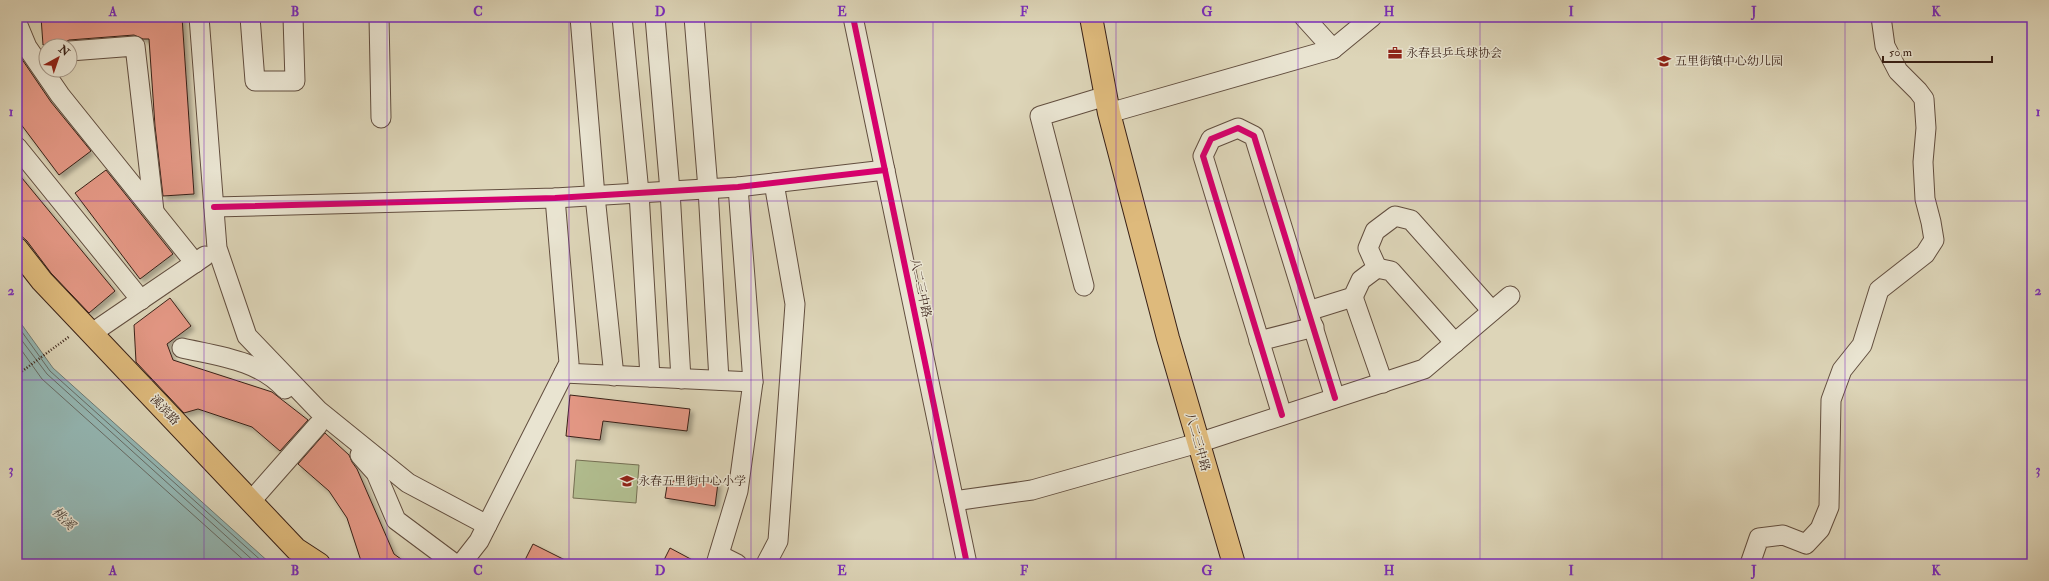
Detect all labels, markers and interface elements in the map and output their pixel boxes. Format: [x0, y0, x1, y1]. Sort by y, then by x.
text: A [108, 4, 118, 20]
text: B [291, 4, 299, 20]
text: C [473, 4, 483, 20]
text: D [655, 4, 666, 20]
text: E [837, 4, 847, 20]
text: F [1020, 4, 1029, 20]
text: G [1202, 4, 1213, 20]
text: H [1384, 4, 1395, 20]
text: I [1568, 4, 1574, 20]
text: J [1750, 4, 1757, 21]
text: K [1931, 4, 1941, 20]
north arrow [38, 38, 78, 78]
scale bar [1883, 38, 1992, 64]
text: N [55, 42, 73, 60]
office icon: 永春县乒乓球协会 [1387, 45, 1403, 61]
text: 50 m [1889, 45, 1913, 60]
place label: 永春县乒乓球协会 [1406, 46, 1502, 61]
school or university icon: 五里街镇中心幼儿园 [1656, 53, 1672, 69]
place label: 五里街镇中心幼儿园 [1675, 54, 1783, 69]
text: 1 [9, 104, 14, 120]
text: 1 [2036, 104, 2041, 120]
street label: 八二三中路 [907, 257, 934, 319]
text: 2 [8, 283, 15, 299]
text: 2 [2035, 283, 2042, 299]
street label: 溪滨路 [147, 392, 182, 429]
street label: 八二三中路 [1182, 411, 1213, 473]
text: 3 [9, 462, 14, 478]
text: 3 [2036, 462, 2041, 478]
school or university icon: 永春五里街中心小学 [619, 473, 635, 489]
place label: 永春五里街中心小学 [638, 474, 746, 489]
water label: 桃溪 [48, 504, 80, 535]
text: A [108, 563, 118, 579]
text: B [291, 563, 299, 579]
text: C [473, 563, 483, 579]
text: D [655, 563, 666, 579]
text: E [837, 563, 847, 579]
text: F [1020, 563, 1029, 579]
text: G [1202, 563, 1213, 579]
text: H [1384, 563, 1395, 579]
text: I [1568, 563, 1574, 579]
text: J [1750, 563, 1757, 580]
text: K [1931, 563, 1941, 579]

